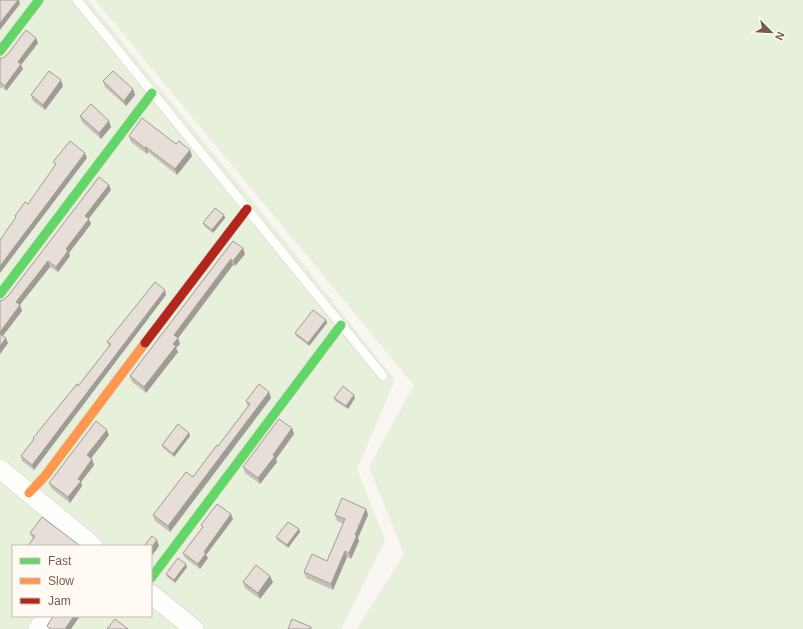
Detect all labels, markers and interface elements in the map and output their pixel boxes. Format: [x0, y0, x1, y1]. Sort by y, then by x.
north arrow [751, 12, 791, 52]
text: N [773, 30, 787, 42]
legend [12, 545, 152, 617]
text: Fast [48, 554, 72, 568]
text: Slow [48, 574, 74, 588]
text: Jam [48, 594, 71, 608]

